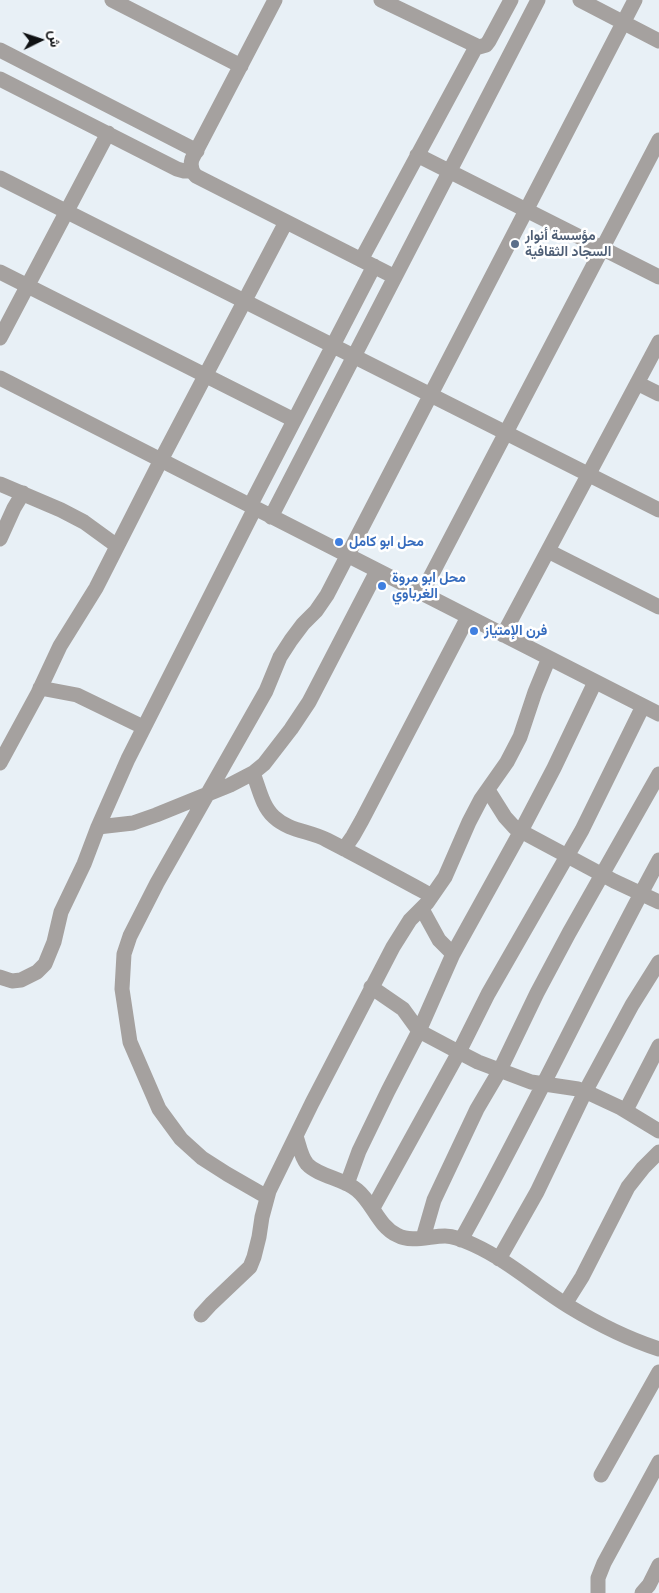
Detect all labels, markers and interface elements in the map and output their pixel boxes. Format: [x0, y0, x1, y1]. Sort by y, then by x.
north arrow [15, 15, 65, 65]
text: ش [46, 30, 64, 48]
place label: مؤسسة أنوار السجاد الثقافية [525, 228, 611, 260]
marker: مؤسسة أنوار السجاد الثقافية [509, 238, 521, 250]
place label: محل ابو كامل [349, 534, 424, 550]
marker: محل ابو كامل [333, 536, 345, 548]
place label: محل ابو مروة الغرباوي [392, 570, 466, 602]
marker: محل ابو مروة الغرباوي [376, 580, 388, 592]
place label: فرن الإمتياز [484, 623, 547, 639]
marker: فرن الإمتياز [468, 625, 480, 637]

